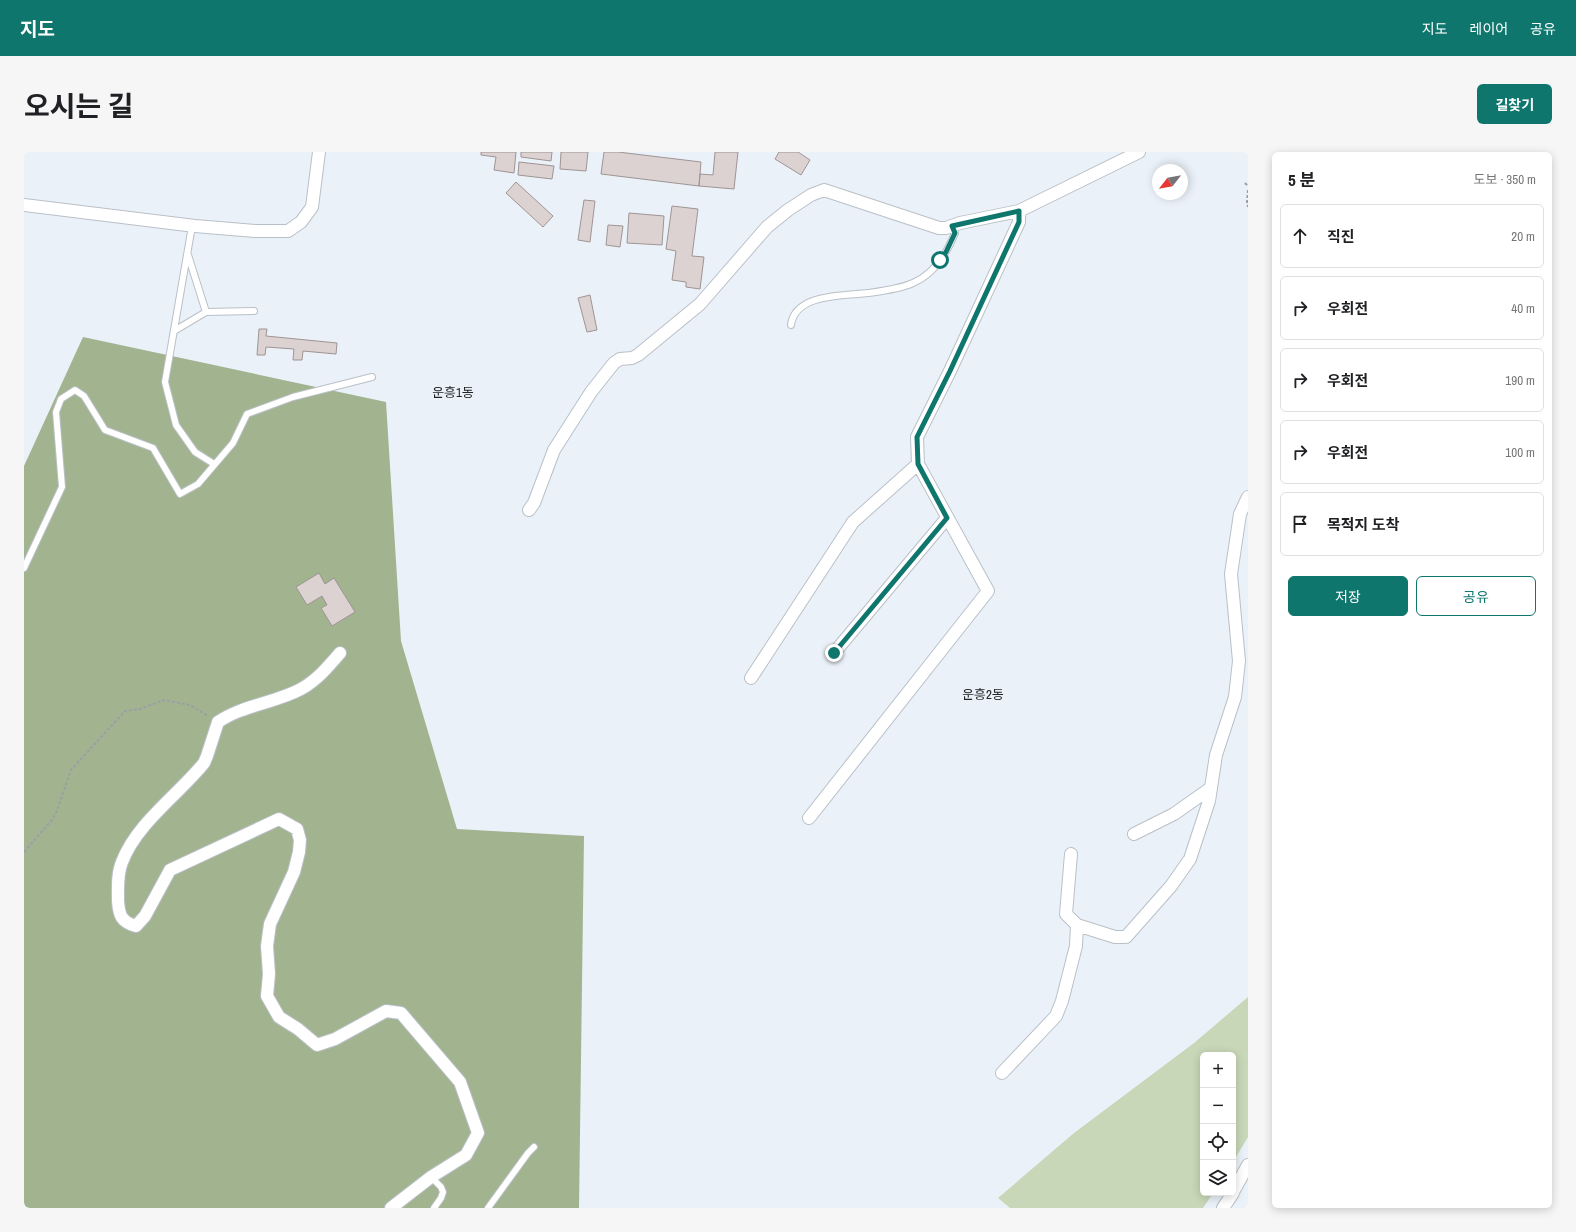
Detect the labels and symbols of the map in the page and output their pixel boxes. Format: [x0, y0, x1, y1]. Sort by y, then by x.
north arrow [1152, 164, 1188, 200]
route start [931, 251, 949, 269]
district label: 운흥1동 [432, 384, 474, 401]
route end [825, 644, 843, 662]
district label: 운흥2동 [962, 686, 1004, 703]

